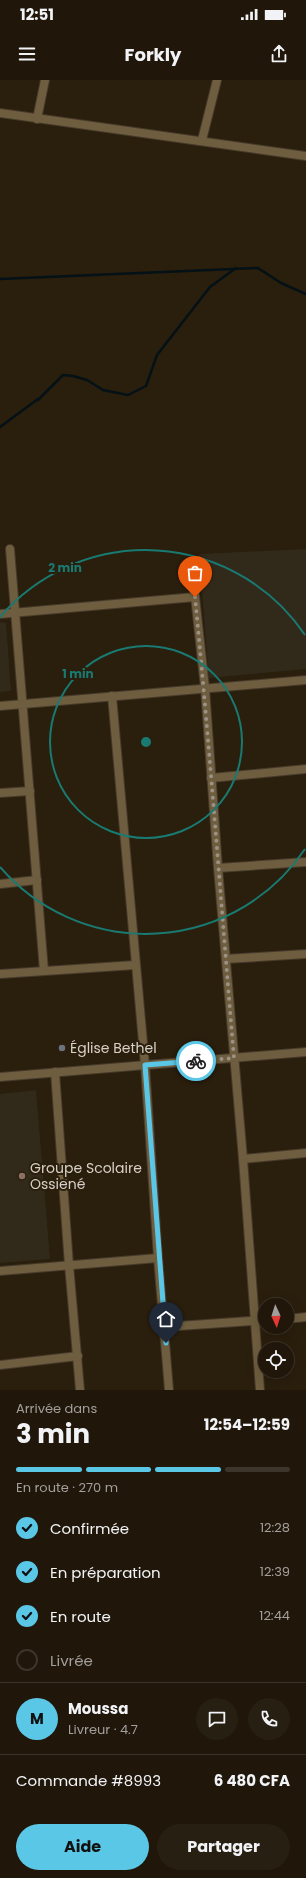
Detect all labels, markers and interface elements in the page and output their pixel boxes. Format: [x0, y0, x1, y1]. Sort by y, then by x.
text: 12:51 [20, 4, 54, 25]
text: Forkly [125, 42, 181, 67]
icon: menu [16, 43, 38, 65]
icon: share [268, 43, 290, 65]
pin [178, 556, 212, 597]
text: 2 min [48, 559, 82, 576]
icon: bag [184, 562, 206, 584]
text: 1 min [62, 665, 94, 682]
centre of rings [139, 735, 153, 749]
place label: Église Bethel [70, 1038, 157, 1058]
courier [176, 1041, 216, 1081]
marker: Église Bethel [57, 1043, 67, 1053]
icon: bike [185, 1050, 207, 1072]
place label: Groupe Scolaire Ossiené [30, 1158, 142, 1194]
marker: Groupe Scolaire Ossiené [17, 1171, 27, 1181]
north arrow [258, 1298, 294, 1334]
map controls [258, 1298, 294, 1378]
pin [149, 1302, 183, 1343]
icon: home [155, 1308, 177, 1330]
button: locate [258, 1342, 294, 1378]
text: Arrivée dans [16, 1399, 97, 1418]
text: 12:54–12:59 [204, 1414, 290, 1435]
text: 3 min [16, 1416, 90, 1452]
text: En route · 270 m [16, 1478, 118, 1497]
icon: check [16, 1517, 38, 1539]
text: Confirmée [50, 1518, 129, 1539]
text: 12:28 [260, 1518, 290, 1537]
icon: check [16, 1561, 38, 1583]
text: En préparation [50, 1562, 161, 1583]
text: 12:39 [260, 1562, 290, 1581]
icon: check [16, 1605, 38, 1627]
text: En route [50, 1606, 111, 1627]
text: 12:44 [259, 1606, 290, 1625]
text: Livrée [50, 1650, 93, 1671]
text: Moussa [68, 1698, 128, 1719]
button: chat [196, 1698, 238, 1740]
button: phone [248, 1698, 290, 1740]
text: M [30, 1708, 44, 1729]
text: Livreur · 4.7 [68, 1720, 138, 1739]
text: Commande #8993 [16, 1770, 161, 1791]
text: 6 480 CFA [214, 1770, 290, 1791]
button: Aide [16, 1824, 149, 1870]
button: Partager [157, 1824, 290, 1870]

